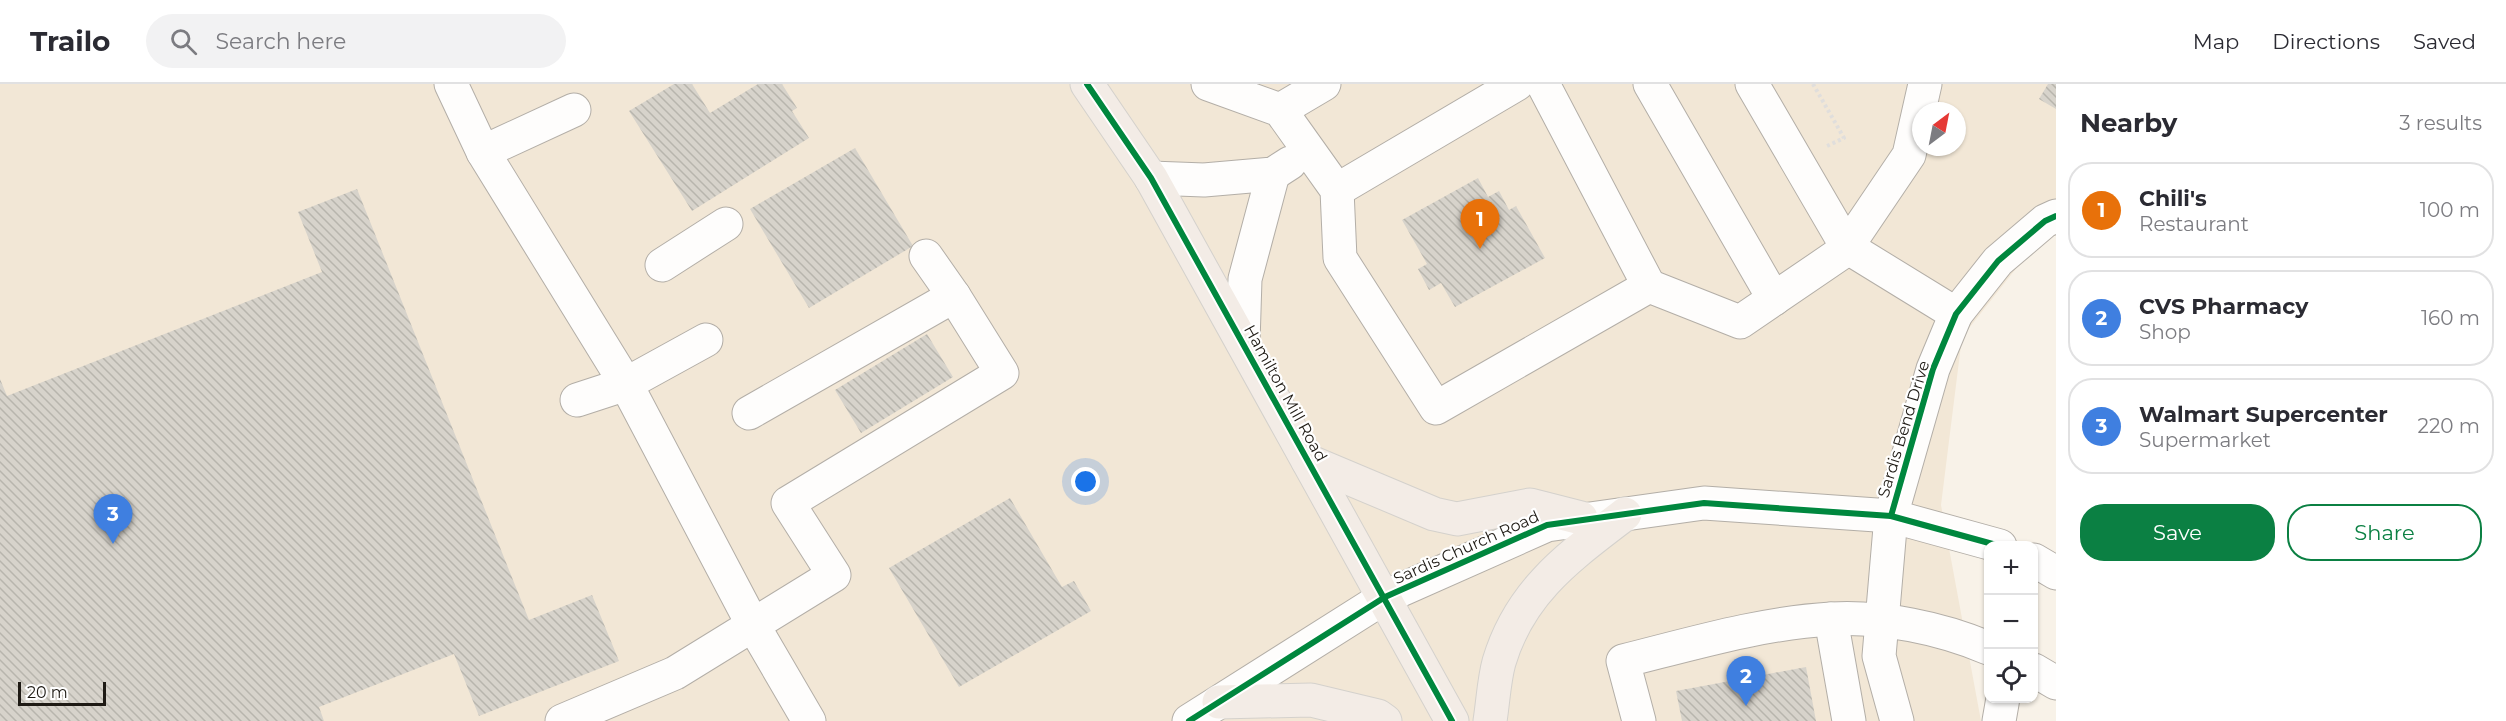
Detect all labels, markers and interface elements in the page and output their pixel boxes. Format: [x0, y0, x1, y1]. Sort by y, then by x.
search box [146, 14, 566, 68]
text: Trailo [30, 24, 110, 58]
icon: search [167, 25, 200, 58]
text: Search here [215, 28, 346, 55]
text: Map [2193, 29, 2239, 54]
text: Directions [2272, 29, 2380, 54]
text: Saved [2413, 29, 2476, 54]
north arrow [1912, 102, 1966, 156]
text: Nearby [2080, 107, 2177, 139]
text: 3 results [2399, 111, 2482, 135]
text: Chili's [2139, 185, 2207, 212]
text: 1 [2098, 198, 2105, 222]
text: 100 m [2420, 198, 2480, 222]
pin: 1 [1460, 200, 1500, 249]
text: Restaurant [2139, 212, 2249, 236]
text: CVS Pharmacy [2139, 293, 2308, 320]
text: 2 [2096, 306, 2107, 330]
text: 160 m [2421, 306, 2480, 330]
text: Shop [2139, 320, 2191, 344]
street label: Hamilton Mill Road [1240, 322, 1331, 465]
street label: Sardis Bend Drive [1874, 358, 1933, 500]
text: Walmart Supercenter [2139, 401, 2388, 428]
text: 3 [2096, 414, 2107, 438]
text: 220 m [2418, 414, 2480, 438]
text: Supermarket [2139, 428, 2271, 452]
your location [1071, 467, 1100, 496]
pin: 3 [94, 494, 132, 544]
button: Save [2080, 504, 2275, 561]
button: Share [2287, 504, 2482, 561]
street label: Sardis Church Road [1390, 507, 1542, 588]
map controls [1984, 541, 2038, 703]
button: + [1984, 541, 2038, 595]
button: − [1984, 595, 2038, 649]
button: locate [1984, 649, 2038, 703]
pin: 2 [1726, 656, 1766, 706]
scale bar [18, 679, 106, 706]
text: 20 m [27, 683, 68, 702]

